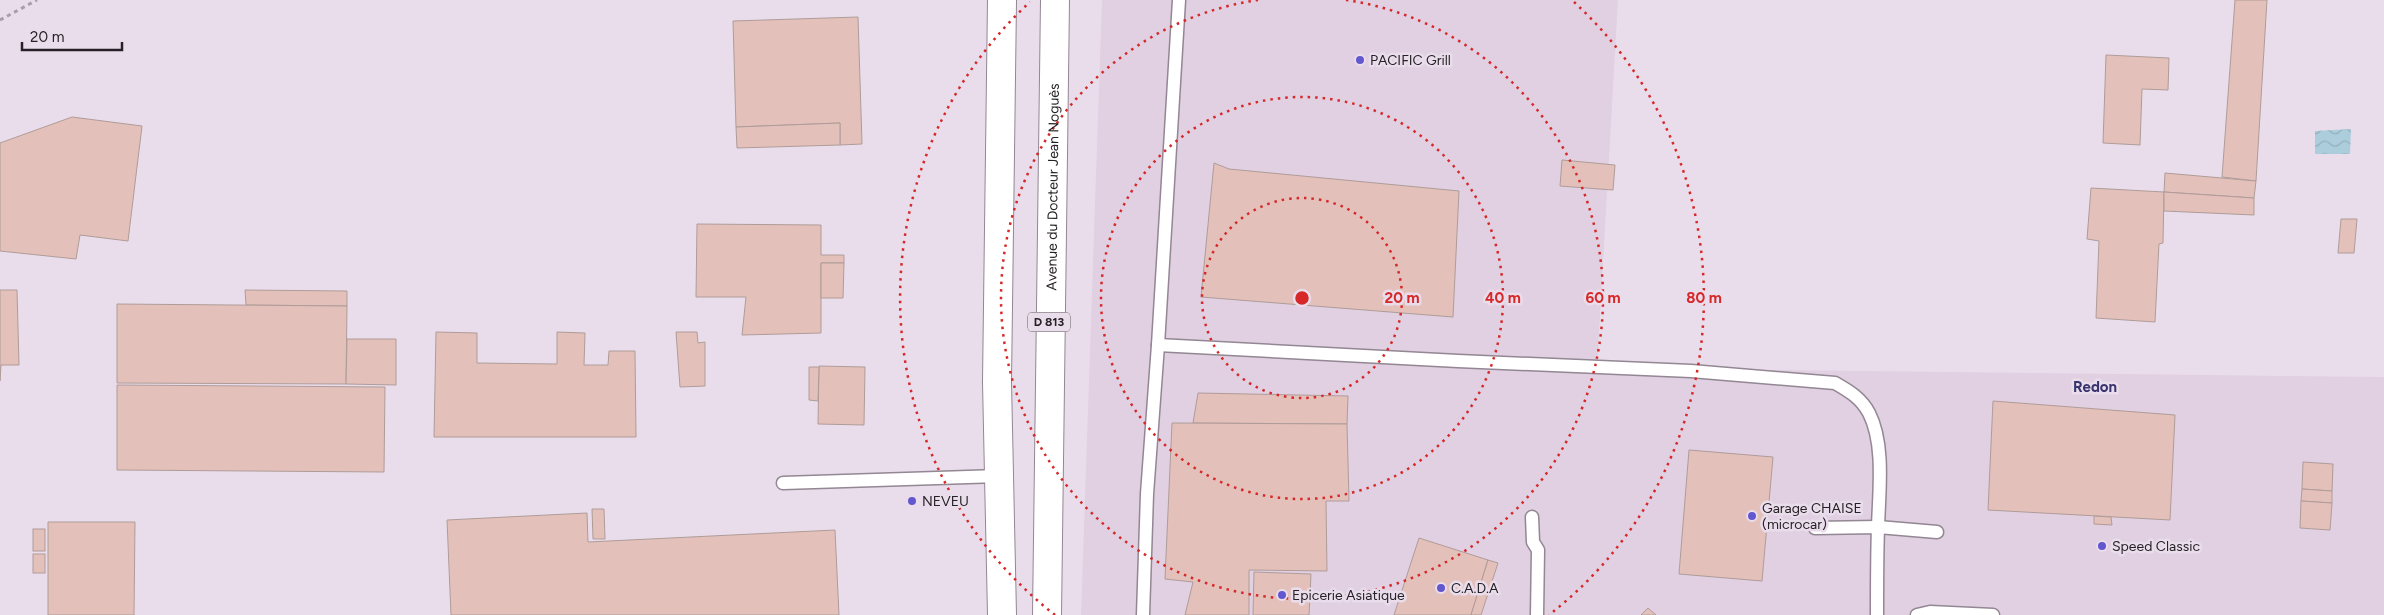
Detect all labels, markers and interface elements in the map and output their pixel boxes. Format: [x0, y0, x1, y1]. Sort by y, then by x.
scale bar [22, 20, 122, 52]
text: 20 m [30, 28, 64, 46]
place label: PACIFIC Grill [1370, 52, 1451, 69]
marker: PACIFIC Grill [1354, 54, 1366, 66]
street label: Avenue du Docteur Jean Noguès [1043, 83, 1063, 291]
centre of rings [1293, 289, 1311, 307]
text: 20 m [1384, 289, 1420, 307]
text: 40 m [1485, 289, 1521, 307]
text: 60 m [1585, 289, 1621, 307]
text: 80 m [1686, 289, 1722, 307]
road number: D 813 [1028, 313, 1070, 332]
district label: Redon [2073, 378, 2117, 396]
place label: NEVEU [922, 493, 969, 510]
marker: NEVEU [906, 495, 918, 507]
place label: Garage CHAISE (microcar) [1762, 500, 1862, 533]
marker: Garage CHAISE (microcar) [1746, 510, 1758, 522]
place label: Speed Classic [2112, 538, 2200, 555]
marker: Speed Classic [2096, 540, 2108, 552]
place label: C.A.D.A [1451, 580, 1499, 597]
marker: C.A.D.A [1435, 582, 1447, 594]
place label: Epicerie Asiatique [1292, 587, 1405, 604]
marker: Epicerie Asiatique [1276, 589, 1288, 601]

